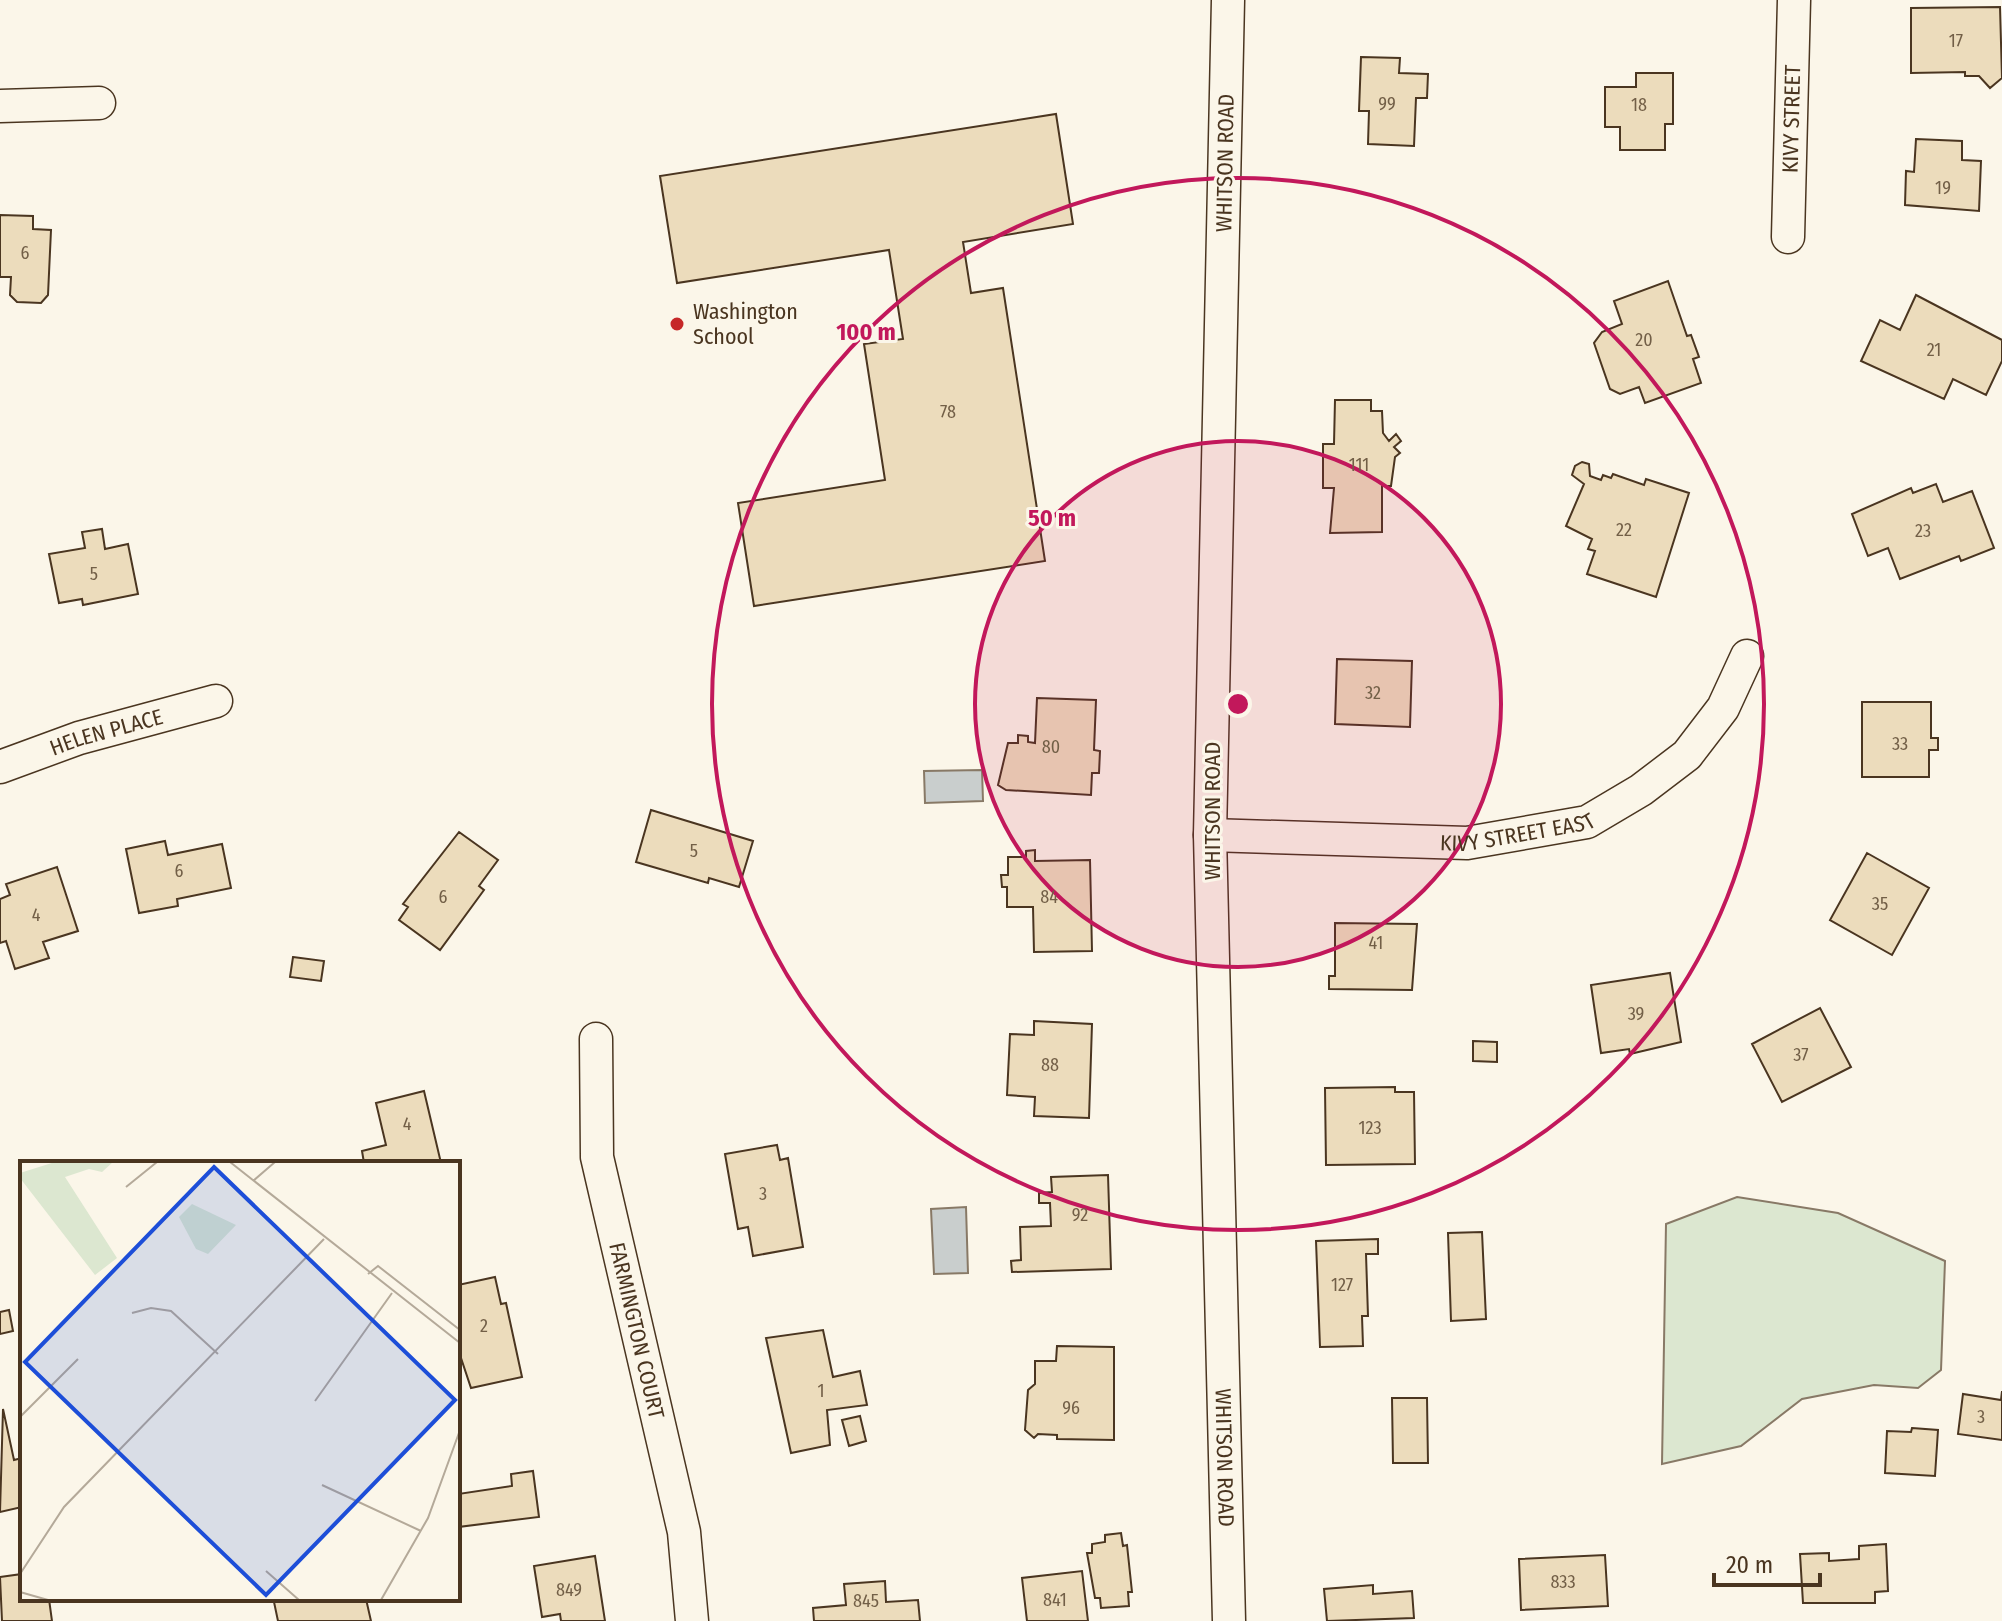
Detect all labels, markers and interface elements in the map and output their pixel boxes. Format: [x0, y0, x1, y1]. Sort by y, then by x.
house number: 17 [1949, 30, 1963, 52]
street label: KIVY STREET [1776, 64, 1806, 173]
house number: 99 [1378, 93, 1396, 115]
street label: WHITSON ROAD [1210, 94, 1240, 232]
house number: 18 [1631, 94, 1647, 116]
house number: 19 [1935, 177, 1951, 199]
house number: 6 [21, 242, 30, 264]
place label: Washington School [693, 298, 798, 350]
marker: Washington School [668, 315, 686, 333]
text: 100 m [836, 318, 896, 346]
house number: 20 [1635, 329, 1653, 351]
house number: 21 [1927, 339, 1941, 361]
house number: 78 [940, 401, 956, 423]
house number: 111 [1349, 454, 1369, 476]
text: 50 m [1028, 504, 1076, 532]
house number: 22 [1616, 519, 1632, 541]
house number: 23 [1915, 520, 1931, 542]
house number: 5 [90, 563, 98, 585]
house number: 32 [1365, 682, 1381, 704]
centre of rings [1224, 690, 1252, 718]
street label: HELEN PLACE [46, 703, 166, 761]
house number: 33 [1892, 733, 1908, 755]
house number: 80 [1042, 736, 1060, 758]
street label: WHITSON ROAD [1199, 742, 1226, 880]
street label: KIVY STREET EAST [1440, 806, 1601, 857]
house number: 5 [690, 840, 698, 862]
house number: 6 [175, 860, 184, 882]
house number: 6 [439, 886, 448, 908]
house number: 84 [1040, 886, 1058, 908]
house number: 35 [1872, 893, 1888, 915]
house number: 4 [32, 904, 41, 926]
house number: 41 [1369, 932, 1383, 954]
house number: 39 [1628, 1003, 1644, 1025]
house number: 37 [1793, 1044, 1809, 1066]
house number: 88 [1041, 1054, 1059, 1076]
house number: 4 [403, 1113, 412, 1135]
house number: 123 [1358, 1117, 1382, 1139]
inset map [20, 1161, 460, 1601]
house number: 3 [759, 1183, 767, 1205]
house number: 92 [1072, 1204, 1088, 1226]
street label: FARMINGTON COURT [604, 1240, 671, 1422]
house number: 127 [1331, 1274, 1353, 1296]
house number: 2 [480, 1315, 488, 1337]
house number: 1 [817, 1380, 825, 1402]
street label: WHITSON ROAD [1210, 1388, 1240, 1527]
house number: 96 [1062, 1397, 1080, 1419]
house number: 3 [1977, 1406, 1985, 1428]
scale bar [1714, 1537, 1820, 1587]
text: 20 m [1726, 1551, 1773, 1579]
house number: 833 [1550, 1571, 1576, 1593]
house number: 849 [556, 1579, 582, 1601]
house number: 841 [1043, 1589, 1067, 1611]
house number: 845 [853, 1590, 879, 1612]

